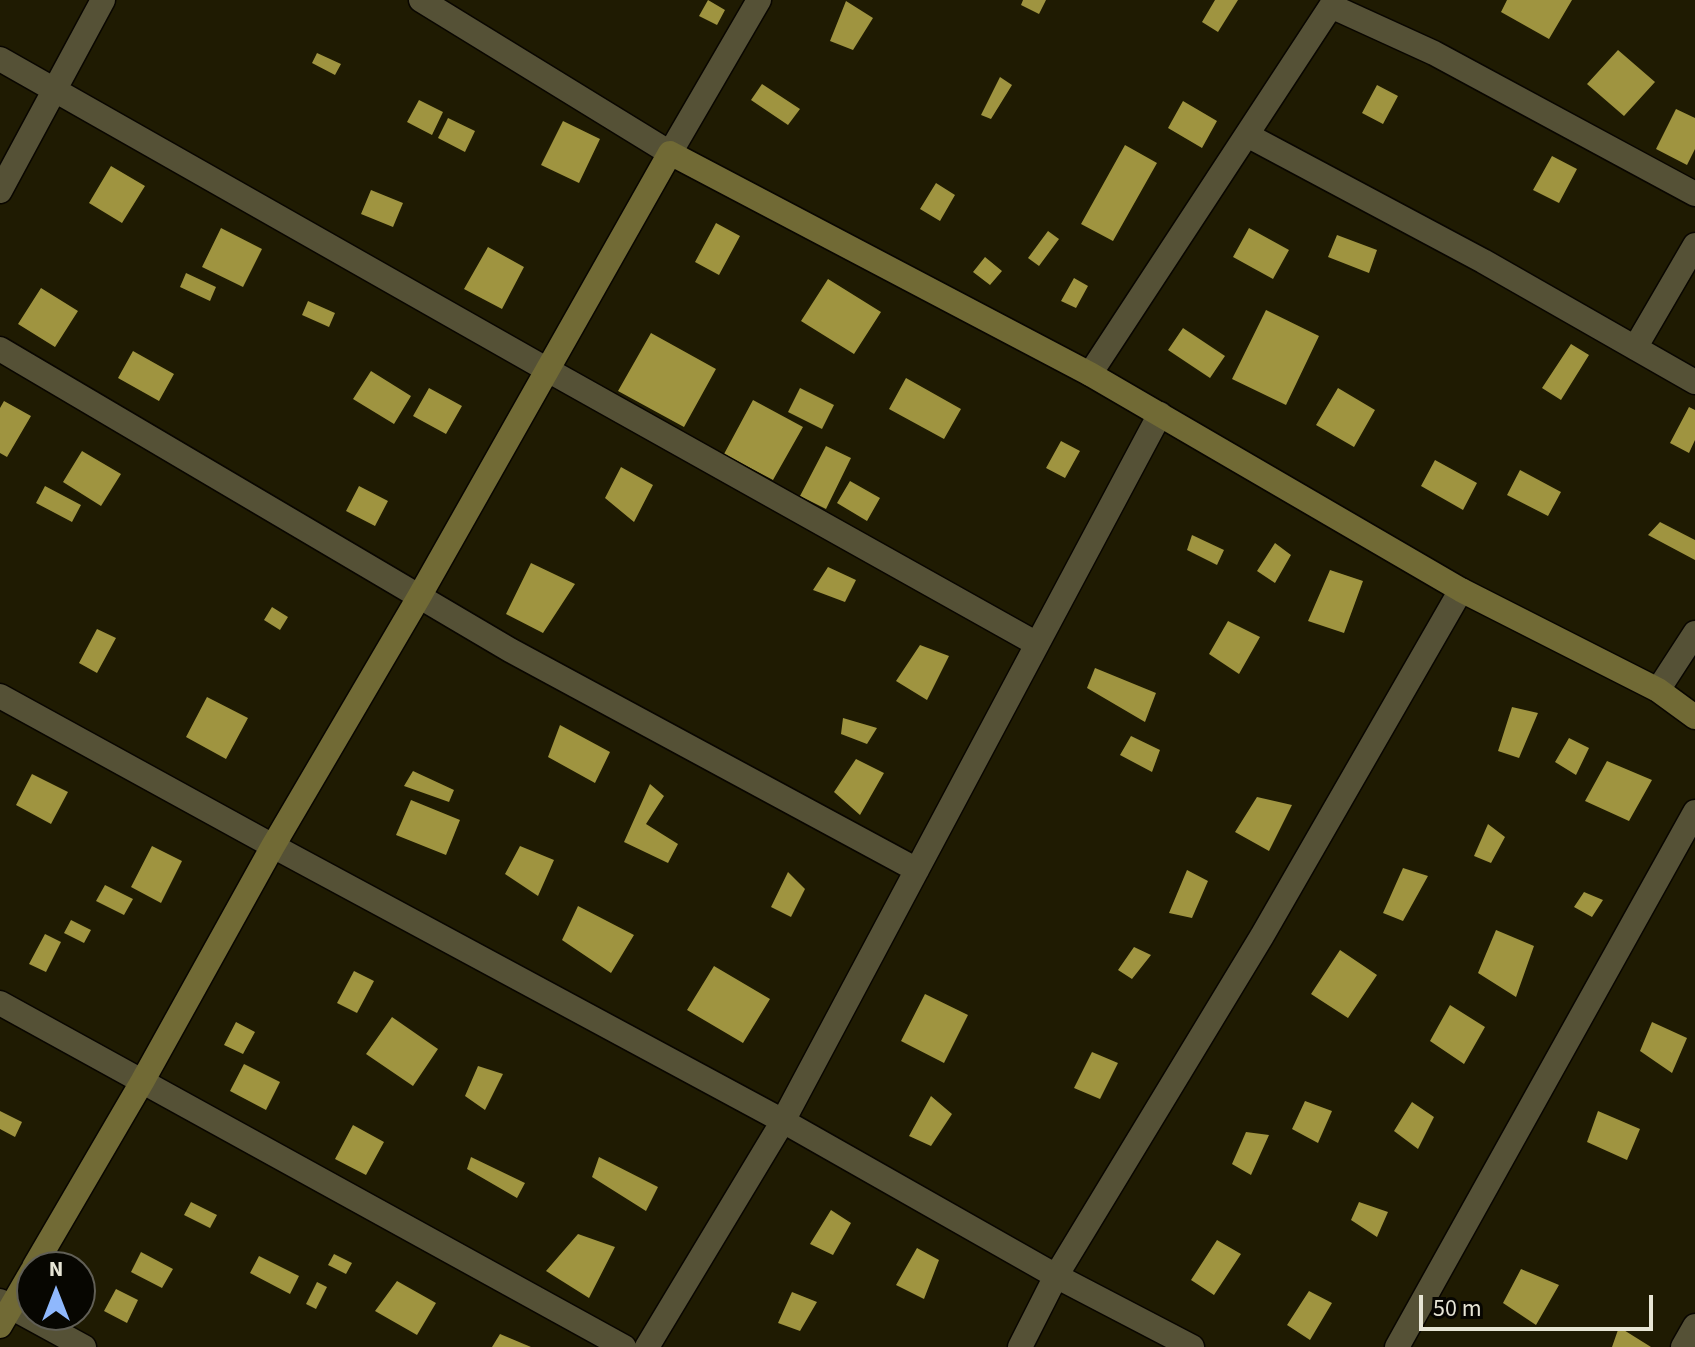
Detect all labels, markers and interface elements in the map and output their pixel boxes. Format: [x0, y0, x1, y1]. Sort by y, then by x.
north arrow [16, 1251, 96, 1331]
text: N [49, 1253, 63, 1285]
scale bar [1423, 1279, 1657, 1329]
text: 50 m [1433, 1291, 1482, 1326]

